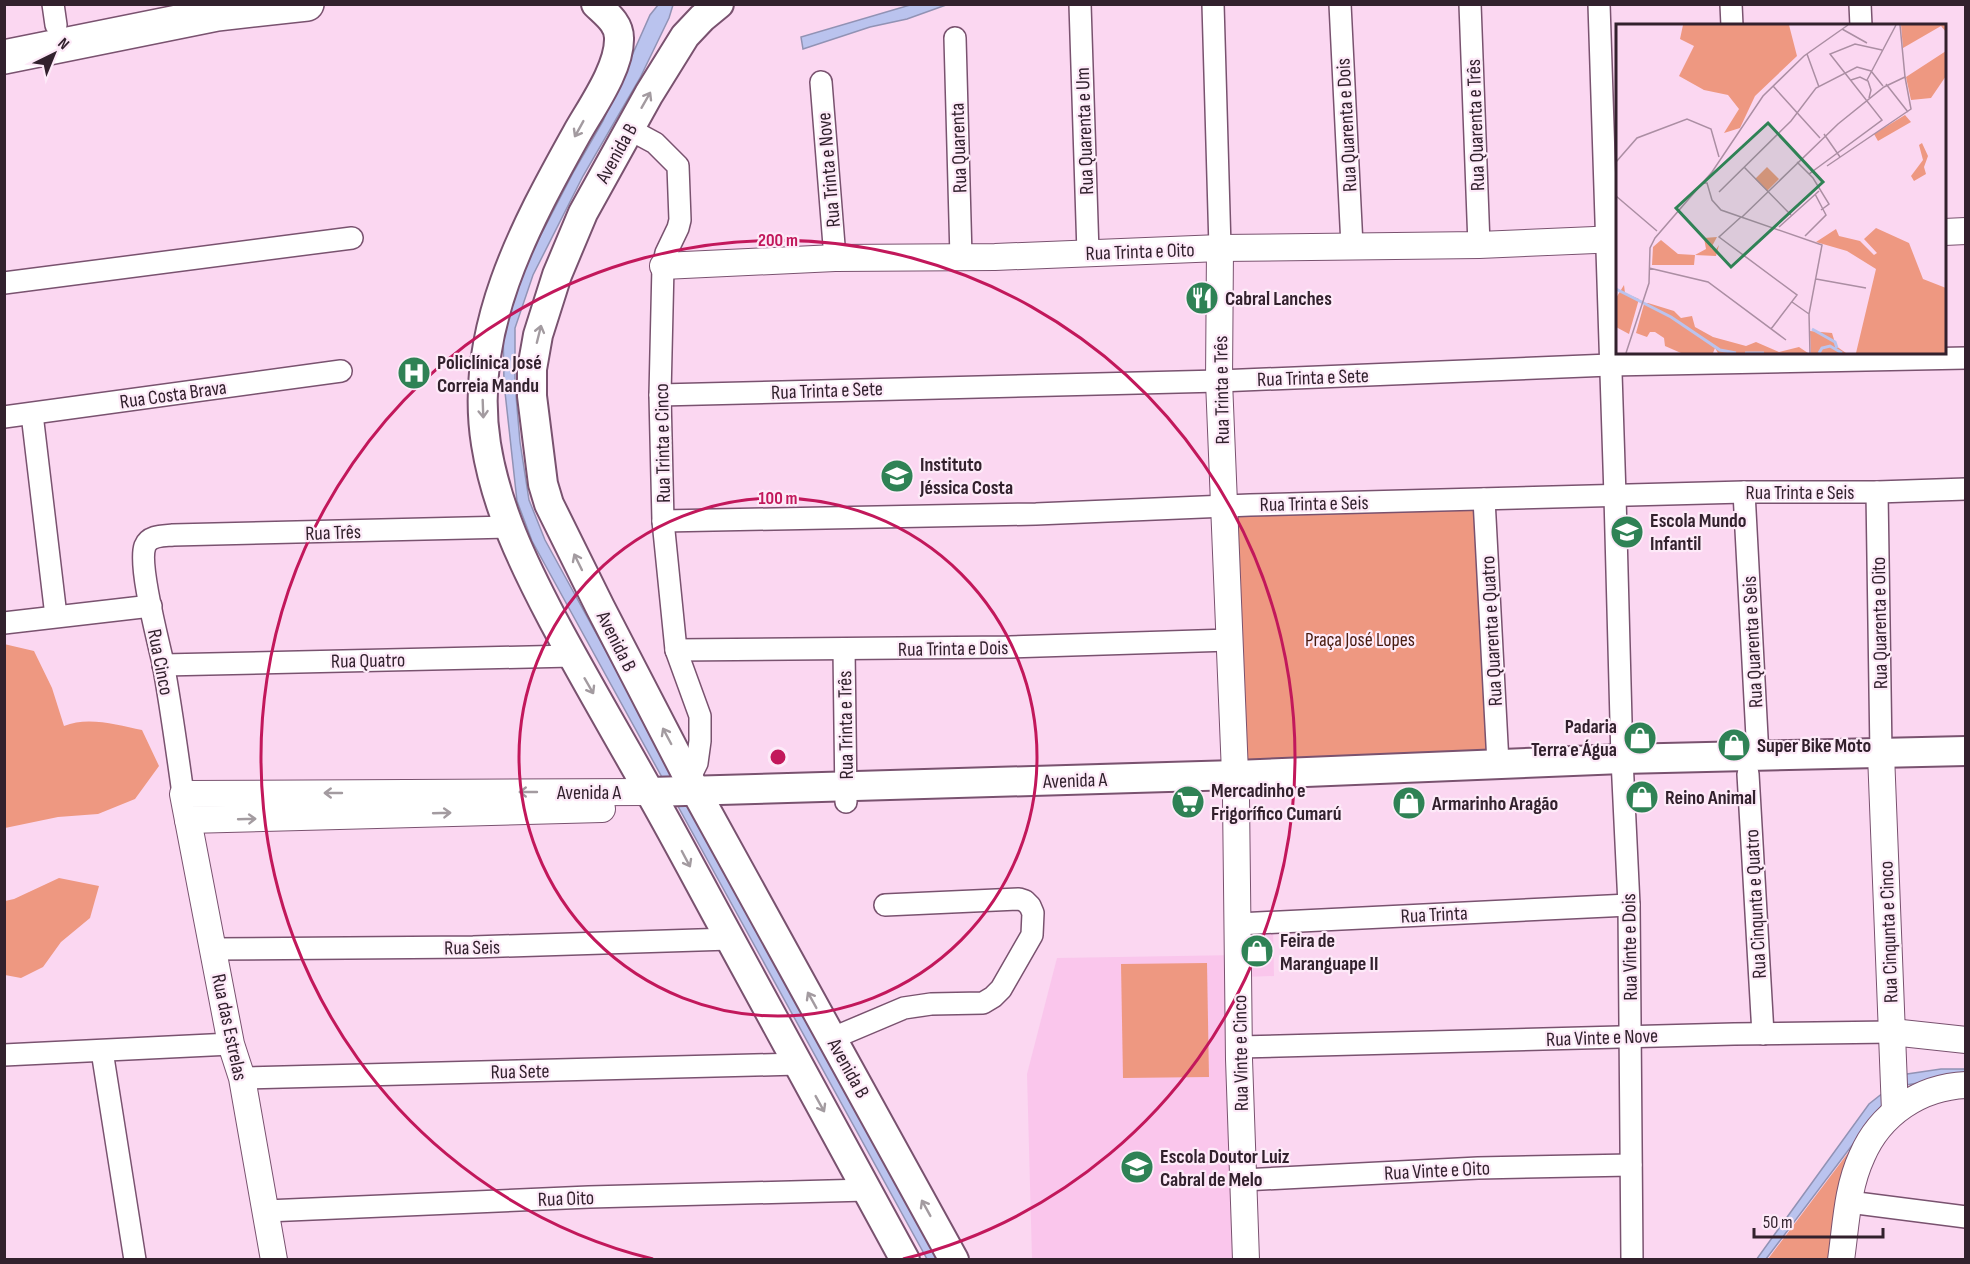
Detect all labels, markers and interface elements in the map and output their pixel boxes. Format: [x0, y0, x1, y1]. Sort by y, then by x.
north arrow [24, 24, 84, 84]
inset map [1616, 24, 1946, 354]
text: N [54, 34, 73, 54]
street label: Rua Quarenta e Dois [1332, 58, 1362, 192]
street label: Rua Quarenta e Três [1462, 59, 1490, 191]
street label: Rua Quarenta e Um [1071, 67, 1099, 195]
one-way arrow [640, 92, 652, 109]
street label: Rua Quarenta [945, 102, 973, 193]
street label: Rua Trinta e Nove [812, 111, 846, 228]
street label: Avenida B [590, 119, 643, 188]
one-way arrow [573, 120, 585, 137]
text: 200 m [758, 230, 798, 251]
street label: Rua Trinta e Oito [1085, 238, 1195, 266]
restaurant icon: Cabral Lanches [1184, 280, 1220, 316]
place label: Cabral Lanches [1225, 287, 1332, 311]
one-way arrow [534, 325, 546, 344]
street label: Rua Trinta e Três [1209, 335, 1235, 445]
place label: Policlínica José Correia Mandu [437, 351, 542, 398]
hospital icon: Policlínica José Correia Mandu [396, 355, 432, 391]
street label: Rua Trinta e Sete [1257, 364, 1369, 392]
street label: Rua Costa Brava [118, 376, 228, 414]
street label: Rua Trinta e Sete [771, 377, 883, 405]
street label: Rua Trinta e Cinco [650, 383, 676, 503]
one-way arrow [477, 399, 488, 418]
place label: Instituto Jéssica Costa [919, 453, 1013, 500]
school or university icon: Instituto Jéssica Costa [879, 458, 915, 494]
street label: Rua Trinta e Seis [1746, 481, 1854, 505]
text: 100 m [759, 488, 798, 509]
street label: Rua Trinta e Seis [1259, 491, 1369, 517]
place label: Escola Mundo Infantil [1650, 509, 1747, 556]
school or university icon: Escola Mundo Infantil [1609, 514, 1645, 550]
street label: Rua Três [305, 520, 361, 546]
one-way arrow [571, 554, 583, 572]
street label: Rua Quarenta e Quatro [1476, 555, 1508, 707]
street label: Rua Quarenta e Oito [1867, 557, 1893, 689]
street label: Rua Quarenta e Seis [1738, 575, 1768, 709]
street label: Avenida B [590, 606, 641, 676]
street label: Rua Cinco [142, 627, 178, 697]
park label: Praça José Lopes [1305, 628, 1415, 652]
street label: Rua Trinta e Dois [898, 636, 1008, 662]
street label: Rua Quatro [331, 648, 405, 674]
street label: Rua Trinta e Três [833, 670, 859, 780]
one-way arrow [584, 677, 596, 694]
place label: Padaria Terra e Água [1531, 715, 1617, 762]
shop icon: Padaria Terra e Água [1622, 720, 1658, 756]
one-way arrow [661, 727, 672, 745]
shop icon: Super Bike Moto [1716, 727, 1752, 763]
place label: Super Bike Moto [1757, 734, 1871, 758]
centre of rings [768, 747, 788, 767]
street label: Avenida A [1042, 768, 1108, 794]
place label: Mercadinho e Frigorífico Cumarú [1211, 779, 1341, 826]
shop icon: Reino Animal [1624, 779, 1660, 815]
street label: Avenida A [556, 781, 621, 805]
supermarket icon: Mercadinho e Frigorífico Cumarú [1170, 784, 1206, 820]
shop icon: Armarinho Aragão [1391, 785, 1427, 821]
place label: Reino Animal [1665, 786, 1756, 810]
one-way arrow [324, 787, 344, 799]
one-way arrow [519, 787, 539, 798]
place label: Armarinho Aragão [1431, 792, 1558, 816]
one-way arrow [431, 808, 451, 819]
one-way arrow [236, 813, 256, 824]
street label: Rua Cinqunta e Quatro [1740, 829, 1772, 979]
one-way arrow [680, 850, 692, 867]
street label: Rua Cinqunta e Cinco [1875, 861, 1903, 1003]
street label: Rua Vinte e Dois [1617, 893, 1643, 1001]
street label: Rua Trinta [1400, 901, 1468, 929]
place label: Feira de Maranguape II [1280, 929, 1378, 976]
shop icon: Feira de Maranguape II [1239, 933, 1275, 969]
street label: Rua Seis [444, 936, 500, 960]
street label: Rua das Estrelas [206, 972, 252, 1083]
one-way arrow [806, 992, 818, 1009]
street label: Rua Vinte e Cinco [1228, 995, 1254, 1111]
street label: Rua Vinte e Nove [1546, 1024, 1659, 1052]
street label: Avenida B [822, 1034, 874, 1103]
street label: Rua Sete [490, 1059, 550, 1085]
one-way arrow [814, 1095, 826, 1112]
place label: Escola Doutor Luiz Cabral de Melo [1160, 1145, 1290, 1192]
school or university icon: Escola Doutor Luiz Cabral de Melo [1119, 1149, 1155, 1185]
street label: Rua Vinte e Oito [1383, 1156, 1491, 1186]
street label: Rua Oito [537, 1186, 595, 1212]
one-way arrow [920, 1200, 932, 1217]
scale bar [1754, 1201, 1883, 1239]
text: 50 m [1763, 1212, 1793, 1233]

